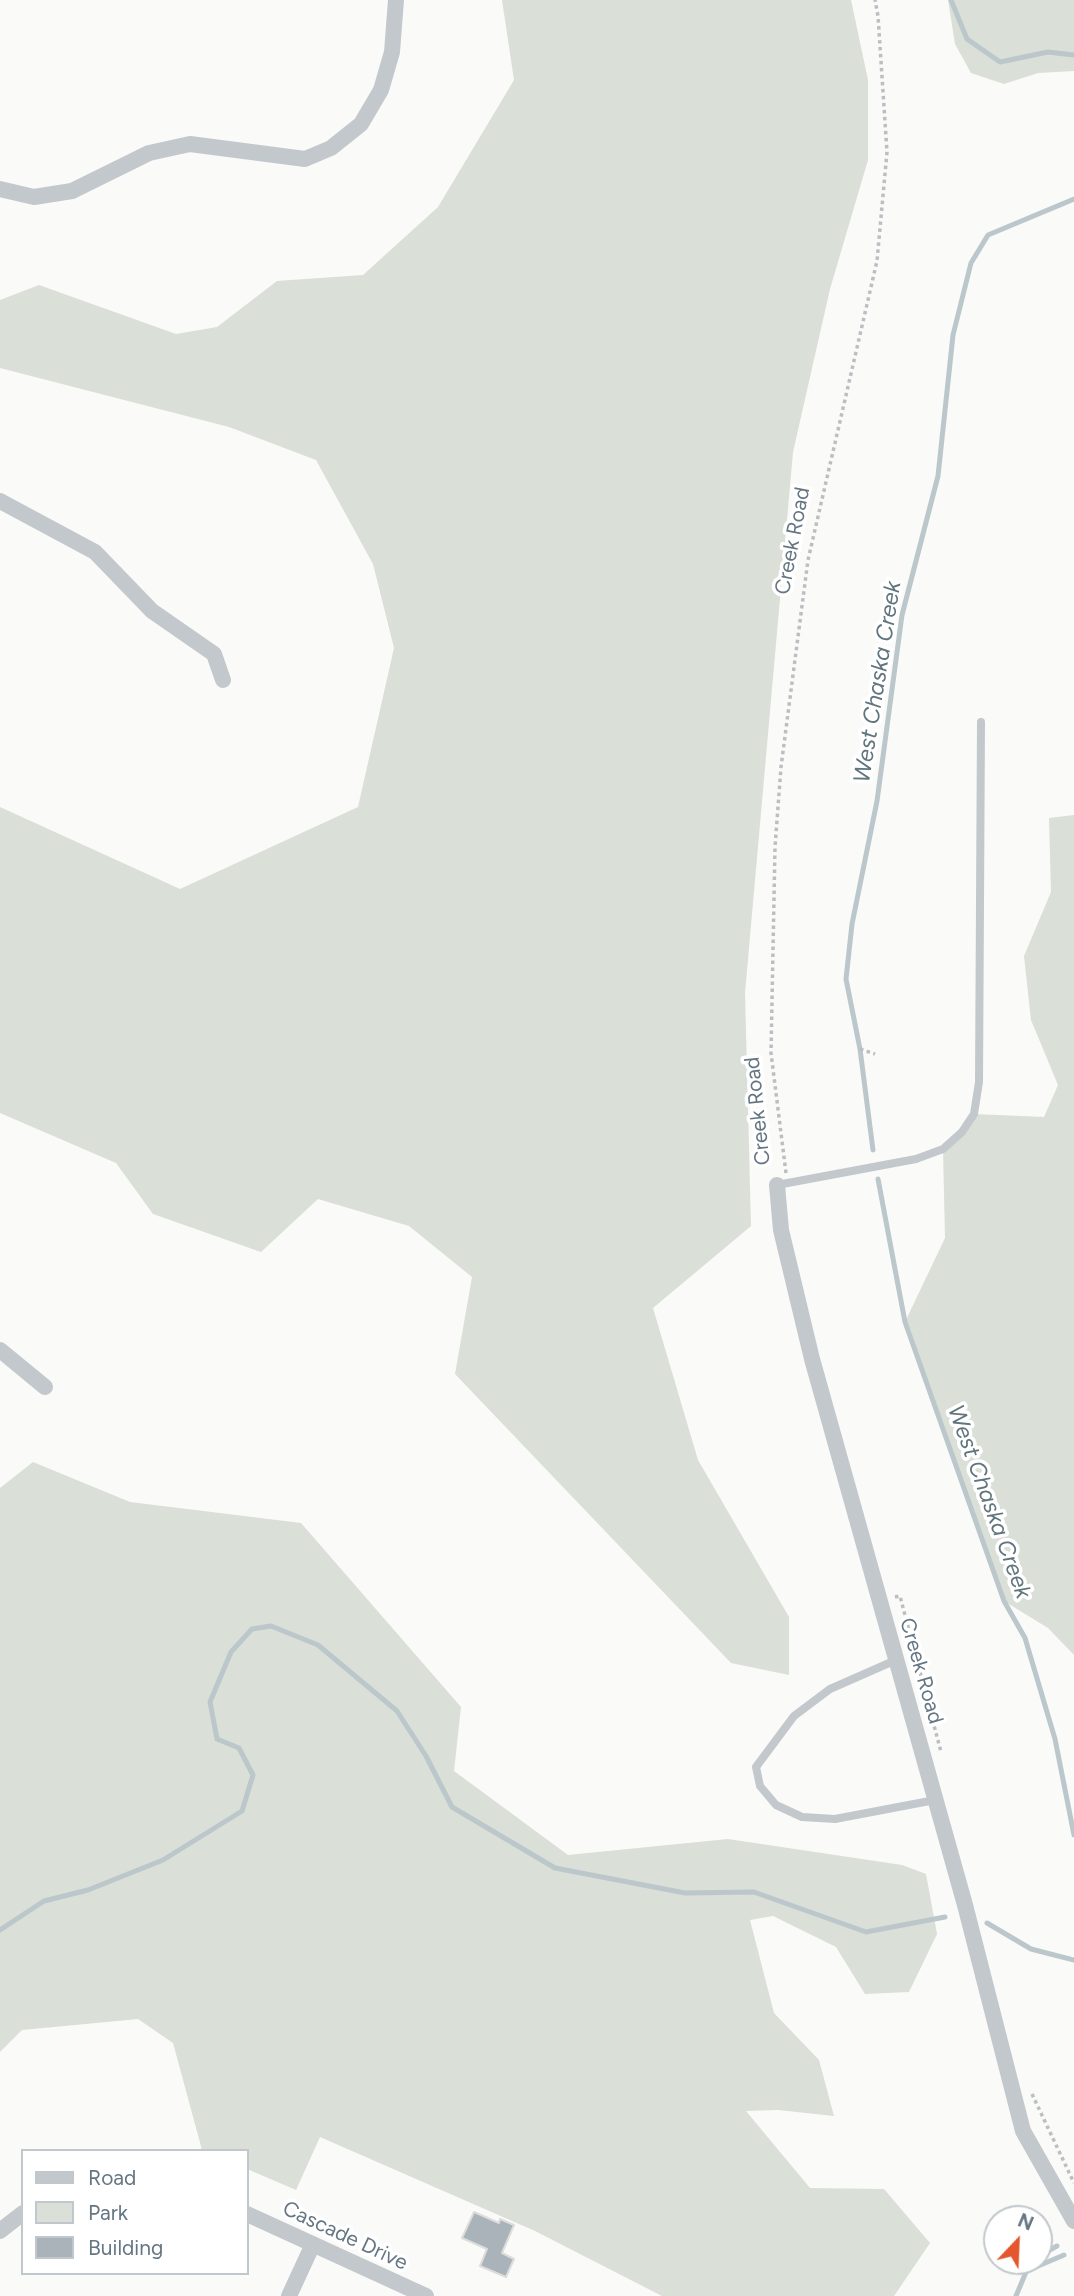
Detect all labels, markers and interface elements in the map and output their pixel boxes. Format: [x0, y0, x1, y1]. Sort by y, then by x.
street label: Creek Road [770, 485, 816, 597]
water label: West Chaska Creek [848, 579, 908, 785]
street label: Creek Road [740, 1056, 776, 1166]
water label: West Chaska Creek [941, 1402, 1037, 1602]
street label: Creek Road [894, 1615, 948, 1727]
legend [21, 2149, 248, 2275]
text: Road [88, 2165, 136, 2190]
street label: Cascade Drive [278, 2196, 412, 2276]
text: Park [88, 2200, 128, 2225]
north arrow [983, 2205, 1053, 2275]
text: N [1014, 2209, 1037, 2236]
text: Building [88, 2235, 163, 2260]

